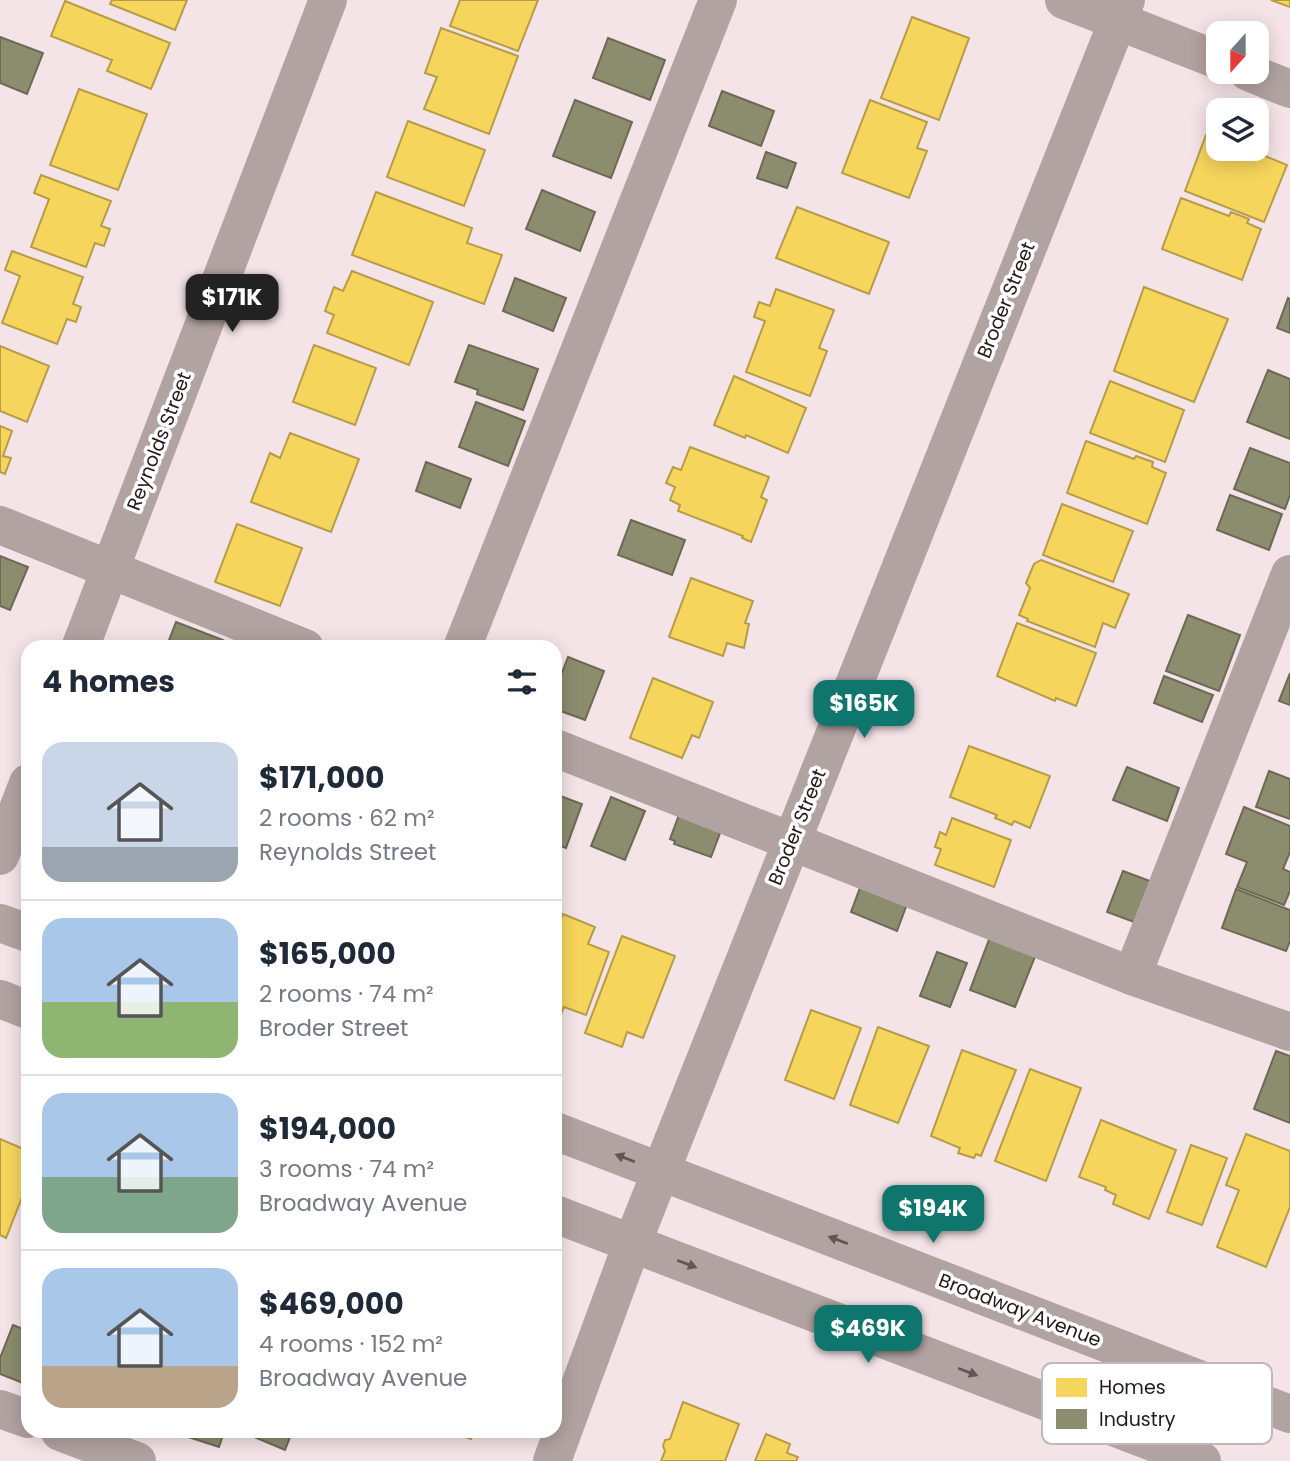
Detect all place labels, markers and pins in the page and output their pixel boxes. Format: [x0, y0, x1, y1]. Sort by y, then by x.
pin: $171K [183, 274, 281, 334]
pin: $165K [815, 680, 913, 740]
pin: $194K [884, 1186, 982, 1245]
pin: $469K [819, 1306, 917, 1365]

